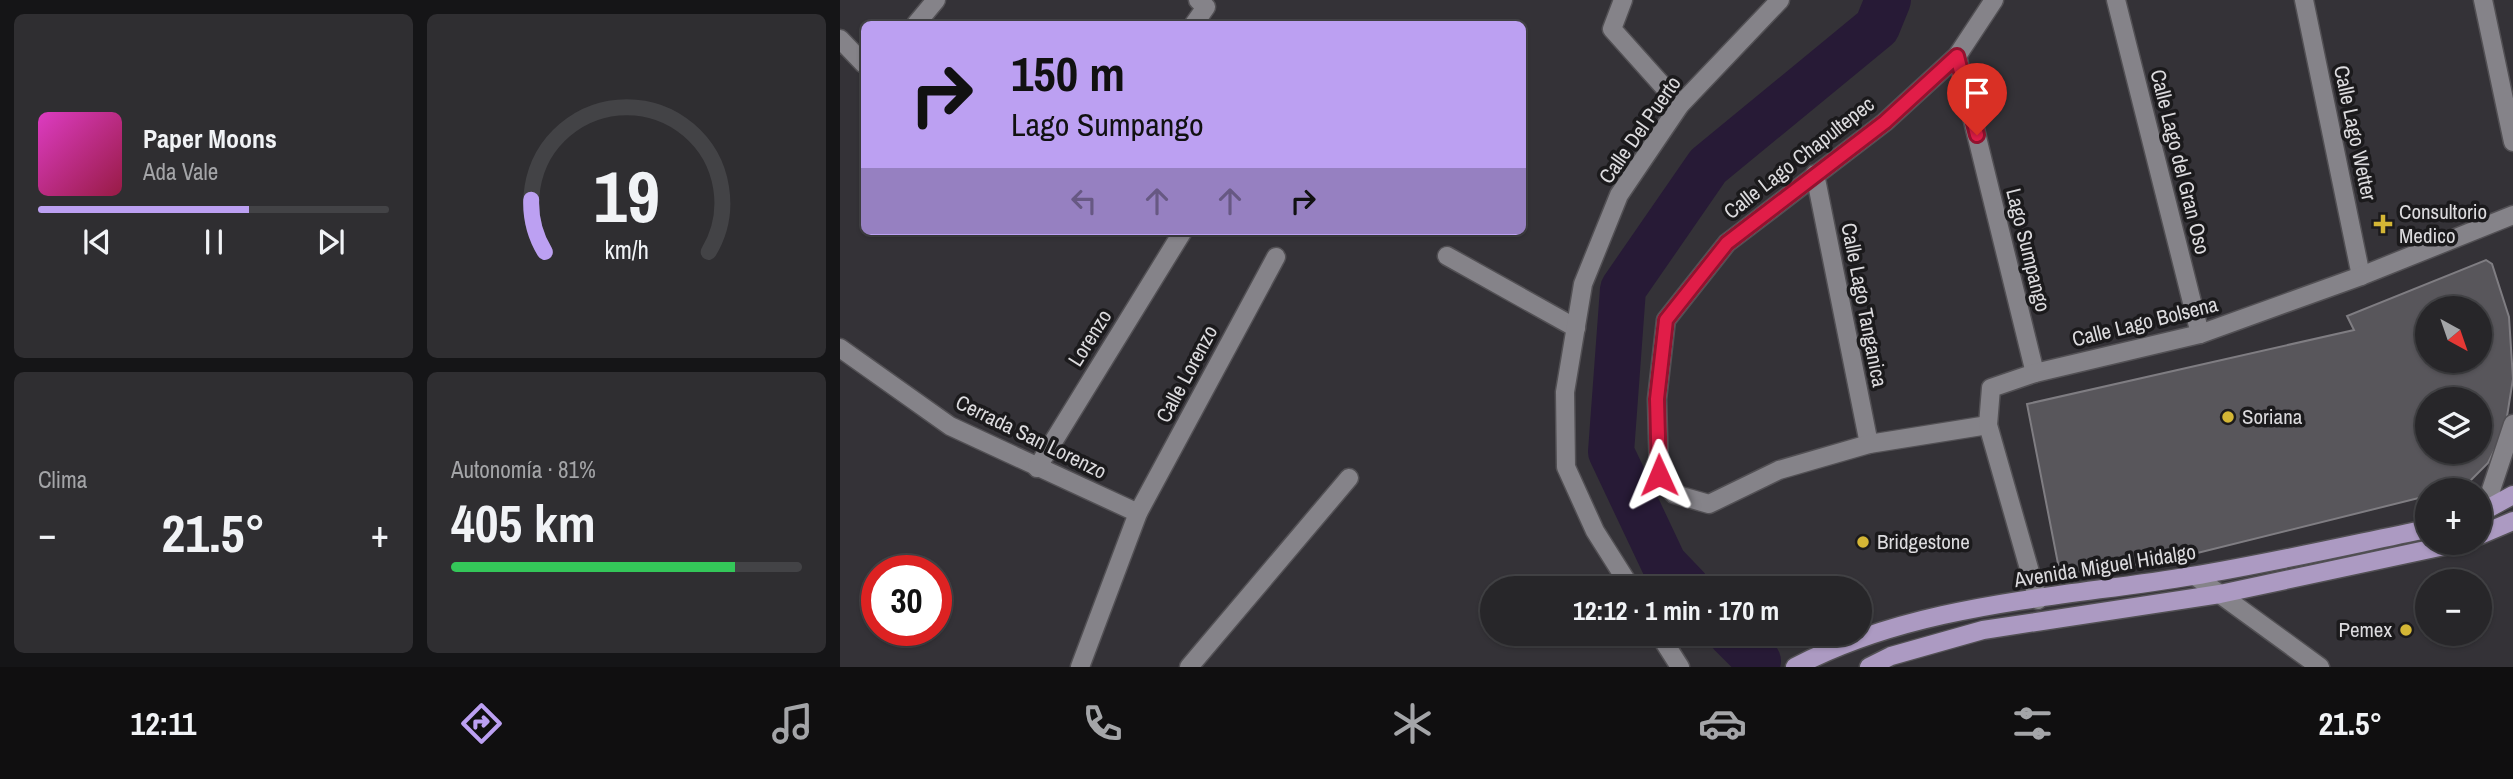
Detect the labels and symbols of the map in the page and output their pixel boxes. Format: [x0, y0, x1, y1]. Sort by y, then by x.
pin [1947, 63, 2007, 135]
street label: Calle Lago Wetter [2327, 63, 2384, 203]
street label: Calle Lago del Gran Oso [2143, 66, 2217, 257]
street label: Calle Del Puerto [1592, 70, 1687, 189]
street label: Calle Lago Chapultepec [1717, 90, 1880, 226]
street label: Lago Sumpango [1999, 185, 2058, 315]
place label: Consultorio Medico [2399, 197, 2487, 250]
marker: Consultorio Medico [2373, 214, 2393, 234]
street label: Calle Lago Tanganica [1834, 220, 1895, 390]
street label: Calle Lago Bolsena [2069, 289, 2221, 354]
north arrow [2415, 296, 2492, 373]
street label: Lorenzo [1061, 304, 1118, 372]
street label: Calle Lorenzo [1149, 320, 1224, 427]
street label: Cerrada San Lorenzo [951, 387, 1112, 486]
place label: Soriana [2242, 402, 2303, 431]
marker: Soriana [2220, 409, 2236, 425]
position arrow [1622, 438, 1696, 512]
place label: Bridgestone [1877, 527, 1970, 556]
marker: Bridgestone [1855, 534, 1871, 550]
street label: Avenida Miguel Hidalgo [2011, 537, 2198, 594]
speed limit sign: 30 [861, 555, 952, 646]
place label: Pemex [2338, 615, 2392, 644]
marker: Pemex [2398, 622, 2414, 638]

